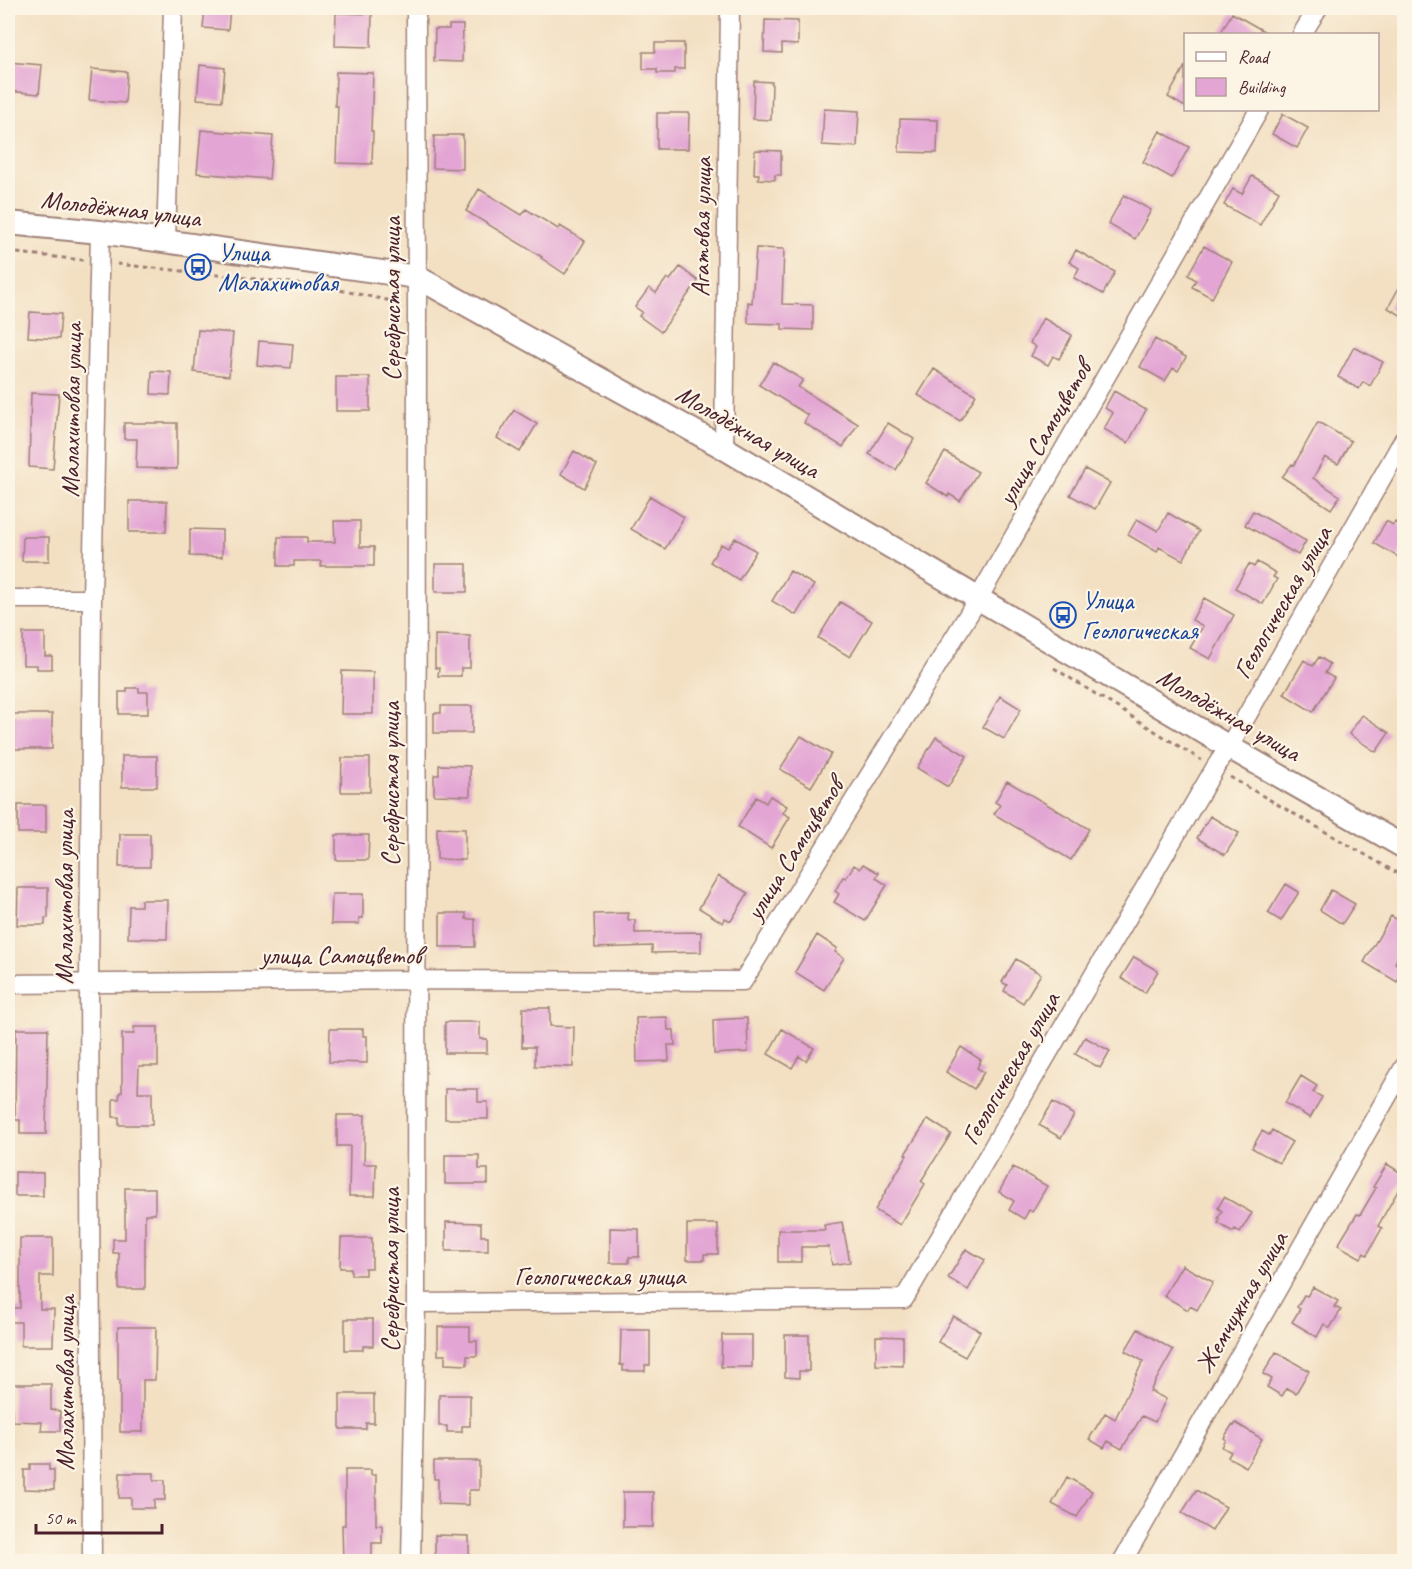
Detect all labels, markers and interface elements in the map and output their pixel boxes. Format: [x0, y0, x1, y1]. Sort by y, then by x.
legend [1184, 33, 1379, 111]
text: Road [1238, 46, 1271, 68]
text: Building [1238, 76, 1287, 98]
street label: Агатовая улица [684, 155, 719, 297]
street label: Молодёжная улица [39, 182, 204, 235]
street label: Серебристая улица [375, 215, 408, 381]
place label: Улица Малахитовая [218, 236, 340, 299]
bus stop icon: Улица Малахитовая [183, 252, 213, 282]
street label: Малахитовая улица [53, 320, 90, 498]
street label: улица Самоцветов [989, 350, 1102, 513]
street label: Молодёжная улица [670, 377, 827, 487]
street label: Геологическая улица [1225, 519, 1340, 685]
place label: Улица Геологическая [1082, 584, 1200, 647]
bus stop icon: Улица Геологическая [1048, 600, 1078, 630]
street label: Молодёжная улица [1151, 660, 1308, 770]
street label: Серебристая улица [374, 700, 407, 866]
street label: улица Самоцветов [737, 767, 854, 928]
street label: Малахитовая улица [48, 807, 81, 984]
street label: улица Самоцветов [258, 939, 428, 972]
street label: Геологическая улица [953, 985, 1068, 1151]
street label: Серебристая улица [374, 1186, 407, 1352]
street label: Жемчужная улица [1188, 1224, 1296, 1379]
street label: Геологическая улица [514, 1260, 687, 1293]
street label: Малахитовая улица [49, 1293, 82, 1470]
scale bar [36, 1497, 162, 1535]
text: 50 m [45, 1507, 78, 1529]

